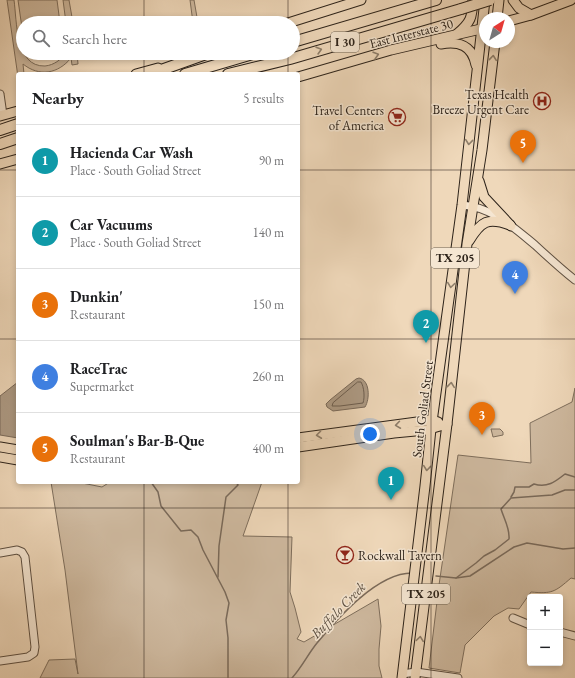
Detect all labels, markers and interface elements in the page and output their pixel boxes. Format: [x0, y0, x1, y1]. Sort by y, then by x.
north arrow [479, 12, 515, 48]
street label: East Interstate 30 [368, 15, 455, 52]
search box [16, 16, 300, 60]
icon: search [30, 27, 52, 49]
text: Search here [62, 29, 127, 48]
road number: I 30 [331, 32, 359, 52]
one-way arrow [316, 46, 323, 55]
one-way arrow [372, 51, 379, 60]
one-way arrow [488, 55, 497, 61]
place label: Texas Health Breeze Urgent Care [432, 86, 529, 118]
text: Nearby [32, 87, 84, 109]
text: 5 results [243, 90, 284, 107]
hospital icon: Texas Health Breeze Urgent Care [532, 91, 552, 111]
place label: Travel Centers of America [312, 102, 385, 134]
supermarket icon: Travel Centers of America [387, 107, 407, 127]
pin: 5 [510, 130, 536, 163]
one-way arrow [465, 139, 474, 145]
text: Hacienda Car Wash [70, 143, 193, 162]
text: 1 [42, 152, 48, 169]
text: 90 m [259, 152, 284, 169]
text: Place · South Goliad Street [70, 162, 201, 179]
text: Car Vacuums [70, 215, 153, 234]
text: 2 [42, 224, 48, 241]
text: 140 m [253, 224, 284, 241]
text: Place · South Goliad Street [70, 234, 201, 251]
road number: TX 205 [431, 248, 479, 268]
pin: 4 [502, 261, 528, 294]
one-way arrow [447, 282, 456, 288]
text: Dunkin' [70, 287, 123, 306]
text: 3 [42, 296, 48, 313]
text: 150 m [253, 296, 284, 313]
text: Restaurant [70, 306, 125, 323]
pin: 2 [413, 310, 439, 343]
text: RaceTrac [70, 359, 128, 378]
street label: South Goliad Street [408, 360, 437, 459]
text: 4 [42, 368, 48, 385]
text: 260 m [253, 368, 284, 385]
text: Supermarket [70, 378, 134, 395]
one-way arrow [446, 382, 455, 388]
pin: 3 [469, 402, 495, 435]
one-way arrow [395, 420, 401, 429]
your location [360, 424, 380, 444]
text: Soulman's Bar-B-Que [70, 431, 204, 450]
one-way arrow [316, 431, 322, 440]
text: 5 [42, 440, 48, 457]
text: 400 m [253, 440, 284, 457]
text: Restaurant [70, 450, 125, 467]
one-way arrow [423, 465, 432, 471]
pin: 1 [378, 467, 404, 500]
bar icon: Rockwall Tavern [335, 545, 355, 565]
place label: Rockwall Tavern [358, 547, 442, 564]
water label: Buffalo Creek [306, 578, 370, 643]
road number: TX 205 [402, 584, 450, 604]
map controls [527, 594, 563, 666]
button: + [527, 594, 563, 630]
button: − [527, 630, 563, 666]
one-way arrow [415, 636, 424, 642]

